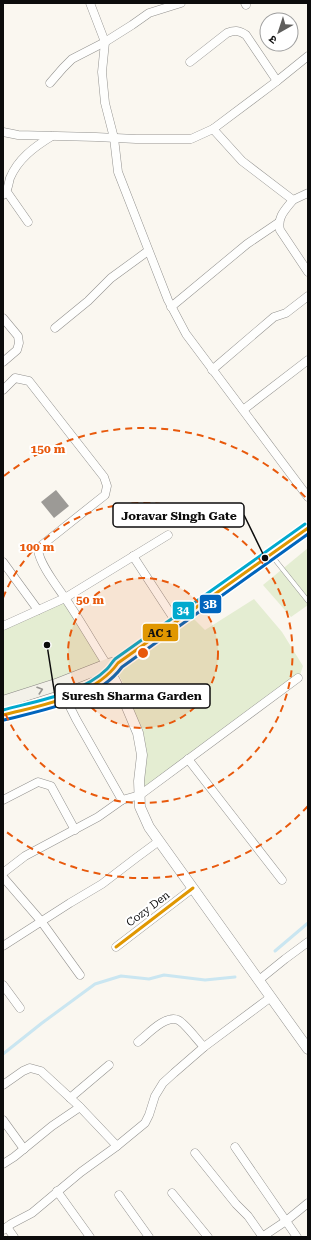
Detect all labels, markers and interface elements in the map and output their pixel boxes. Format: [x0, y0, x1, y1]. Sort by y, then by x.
north arrow [259, 12, 299, 52]
text: उ [266, 32, 280, 46]
text: 150 m [31, 442, 66, 456]
callout: Joravar Singh Gate [113, 503, 244, 527]
text: Joravar Singh Gate [121, 509, 237, 523]
text: 100 m [20, 540, 55, 554]
text: 50 m [76, 593, 104, 607]
line badge: 3B [199, 594, 222, 614]
text: 3B [203, 598, 217, 611]
line badge: 34 [172, 601, 195, 620]
text: 34 [177, 604, 190, 617]
line badge: AC 1 [142, 623, 179, 642]
text: AC 1 [148, 627, 172, 640]
centre of rings [136, 646, 150, 660]
callout: Suresh Sharma Garden [55, 684, 210, 708]
one-way arrow [36, 686, 43, 695]
text: Suresh Sharma Garden [62, 689, 202, 703]
street label: Cozy Den [124, 888, 172, 930]

